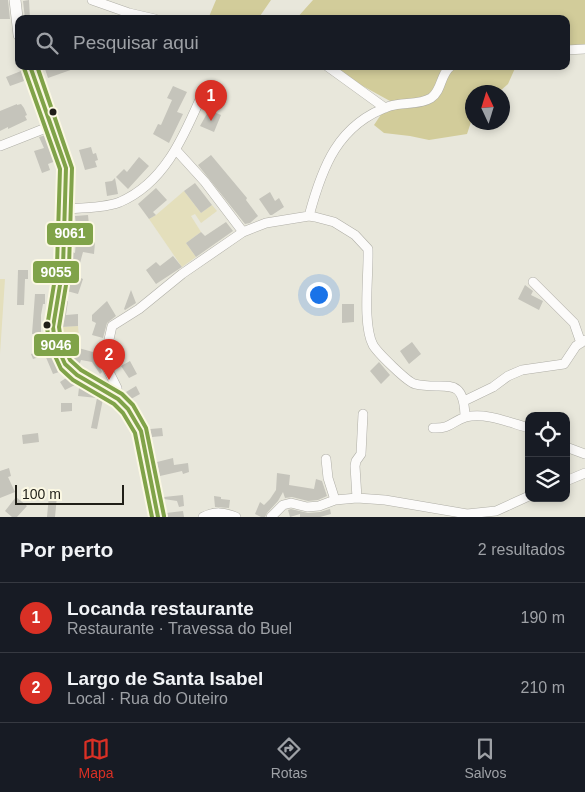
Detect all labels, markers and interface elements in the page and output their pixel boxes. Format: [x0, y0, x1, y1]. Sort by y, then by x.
search box [15, 15, 570, 70]
icon: search [33, 29, 61, 57]
text: Pesquisar aqui [73, 32, 199, 53]
pin: 1 [195, 80, 227, 121]
north arrow [465, 85, 510, 130]
unlabelled marker [48, 107, 58, 117]
line badge: 9061 [46, 222, 94, 246]
text: 9061 [54, 225, 86, 241]
line badge: 9055 [32, 260, 80, 284]
text: 9055 [40, 264, 72, 280]
your location [306, 282, 332, 308]
unlabelled marker [42, 320, 52, 330]
line badge: 9046 [33, 333, 80, 357]
text: 9046 [40, 337, 72, 353]
pin: 2 [93, 339, 125, 380]
map controls [525, 412, 570, 502]
button: locate [525, 412, 570, 457]
button: layers [525, 457, 570, 502]
scale bar [15, 482, 124, 505]
text: 100 m [22, 486, 61, 502]
text: Por perto [20, 538, 113, 561]
text: 2 resultados [478, 541, 565, 558]
text: Locanda restaurante [67, 598, 254, 619]
text: 1 [32, 609, 40, 626]
text: 190 m [521, 609, 565, 626]
text: Restaurante · Travessa do Buel [67, 620, 292, 637]
text: Largo de Santa Isabel [67, 668, 263, 689]
text: 2 [32, 679, 40, 696]
text: 210 m [521, 679, 565, 696]
text: Local · Rua do Outeiro [67, 690, 228, 707]
tab: Mapa [79, 735, 114, 781]
tab: Rotas [271, 735, 307, 781]
tab: Salvos [464, 735, 506, 781]

